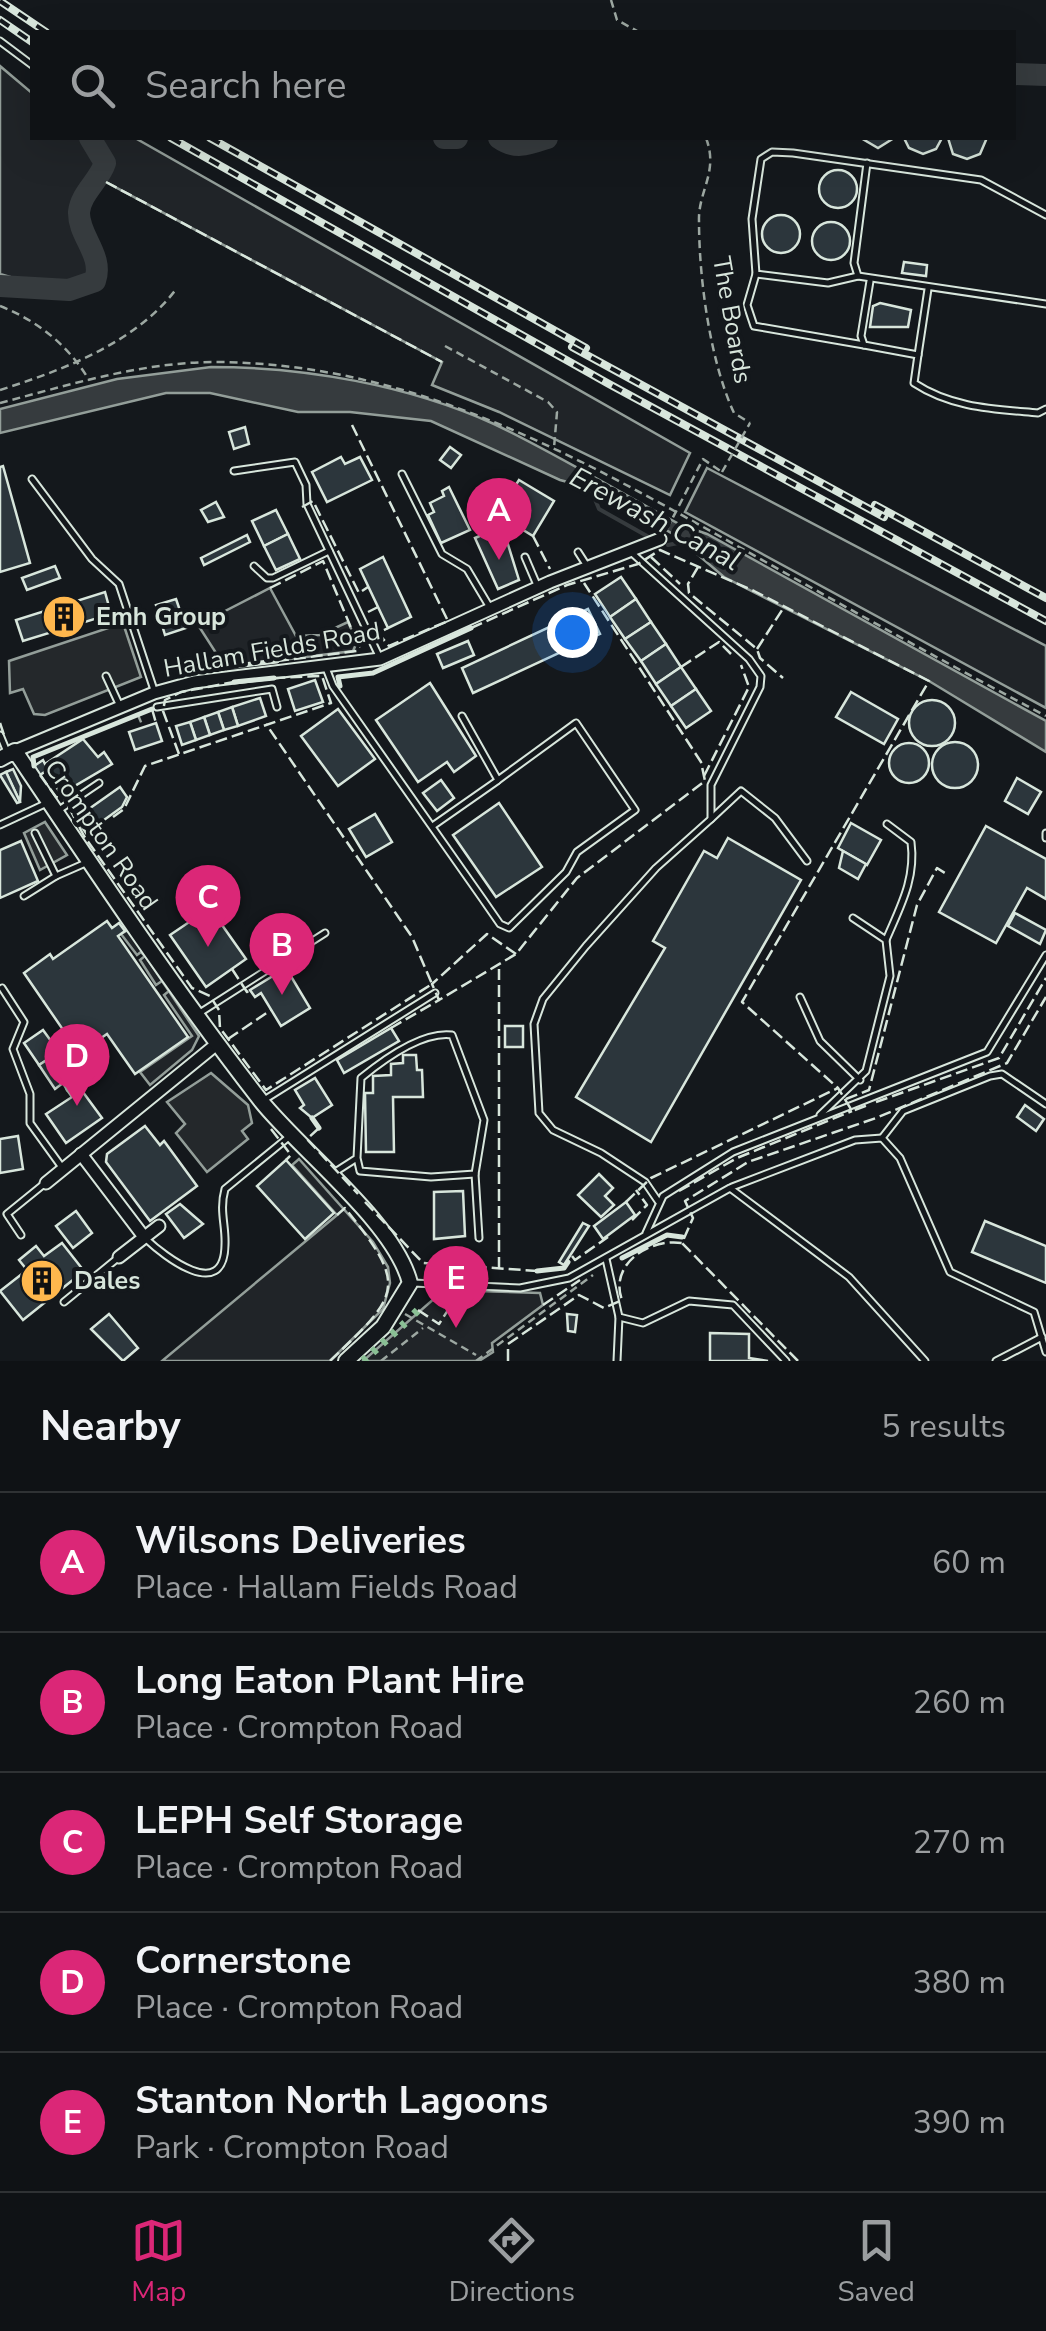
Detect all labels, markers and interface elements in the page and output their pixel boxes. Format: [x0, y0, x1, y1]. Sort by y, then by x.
search box [30, 30, 1016, 140]
icon: search [65, 58, 120, 113]
text: Search here [145, 60, 346, 111]
street label: The Boards [704, 254, 760, 386]
water label: Erewash Canal [563, 458, 747, 580]
pin: A [466, 478, 532, 560]
building icon: Emh Group [41, 594, 87, 640]
place label: Emh Group [96, 600, 226, 634]
your location [547, 607, 598, 658]
street label: Hallam Fields Road [161, 614, 383, 686]
street label: Crompton Road [36, 753, 166, 917]
pin: C [176, 864, 240, 947]
pin: B [250, 912, 314, 995]
pin: D [44, 1024, 110, 1106]
pin: E [424, 1246, 488, 1328]
building icon: Dales [19, 1258, 65, 1304]
place label: Dales [74, 1264, 140, 1298]
text: Nearby [40, 1398, 181, 1455]
text: 5 results [881, 1405, 1006, 1448]
text: Wilsons Deliveries [135, 1515, 466, 1566]
text: A [61, 1541, 84, 1584]
text: 60 m [932, 1541, 1006, 1584]
text: Place · Hallam Fields Road [135, 1566, 518, 1609]
text: Long Eaton Plant Hire [135, 1655, 525, 1706]
text: B [61, 1681, 84, 1724]
text: 260 m [913, 1681, 1006, 1724]
text: Place · Crompton Road [135, 1706, 463, 1749]
text: LEPH Self Storage [135, 1795, 463, 1846]
text: C [62, 1821, 83, 1864]
text: 270 m [913, 1821, 1006, 1864]
text: Place · Crompton Road [135, 1846, 463, 1889]
text: Cornerstone [135, 1935, 351, 1986]
text: D [60, 1961, 85, 2004]
text: 380 m [913, 1961, 1006, 2004]
text: Place · Crompton Road [135, 1986, 463, 2029]
text: Stanton North Lagoons [135, 2075, 548, 2126]
text: E [63, 2101, 82, 2144]
text: 390 m [913, 2101, 1006, 2144]
text: Park · Crompton Road [135, 2126, 449, 2169]
tab: Map [131, 2213, 186, 2311]
tab: Directions [449, 2213, 575, 2311]
tab: Saved [837, 2213, 915, 2311]

